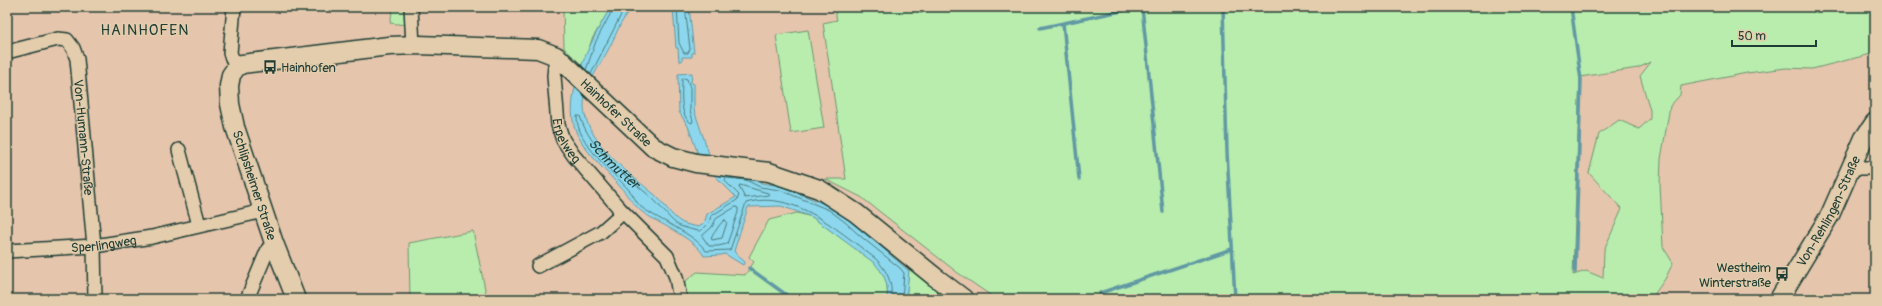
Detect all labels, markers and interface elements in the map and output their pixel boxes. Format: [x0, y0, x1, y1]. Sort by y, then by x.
district label: HAINHOFEN [101, 21, 189, 40]
scale bar [1732, 22, 1816, 48]
text: 50 m [1738, 29, 1766, 44]
bus stop icon: Hainhofen [262, 59, 278, 75]
place label: Hainhofen [281, 60, 336, 76]
street label: Hainhofer Straße [576, 75, 655, 151]
street label: Von-Humann-Straße [70, 79, 96, 197]
street label: Erpelweg [548, 118, 584, 167]
street label: Schlipsheimer Straße [229, 128, 280, 243]
water label: Schmutter [585, 136, 644, 194]
street label: Von-Rehlingen-Straße [1794, 153, 1864, 270]
street label: Sperlingweg [71, 232, 138, 256]
place label: Westheim Winterstraße [1699, 260, 1772, 291]
bus stop icon: Westheim Winterstraße [1774, 266, 1790, 282]

